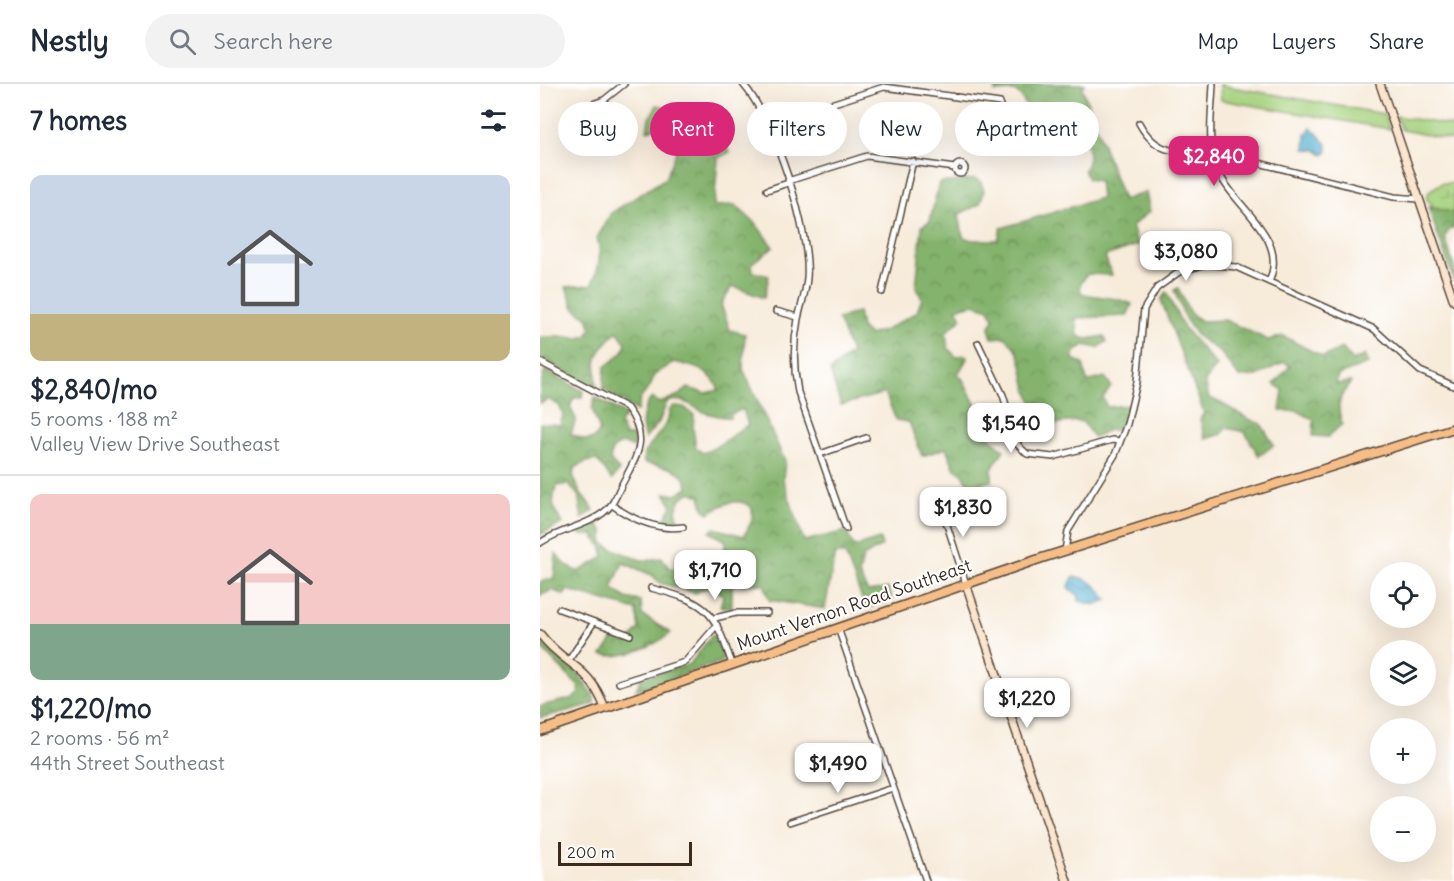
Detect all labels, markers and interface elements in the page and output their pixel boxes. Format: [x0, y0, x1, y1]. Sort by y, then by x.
search box [145, 14, 565, 68]
text: Nestly [30, 23, 109, 59]
icon: search [166, 25, 199, 58]
text: Search here [214, 27, 333, 55]
text: Map [1198, 28, 1238, 55]
text: Layers [1271, 28, 1336, 55]
text: Share [1369, 28, 1424, 55]
chip: Buy [558, 102, 638, 156]
chip: Rent [650, 102, 735, 156]
chip: Filters [747, 102, 847, 156]
chip: New [859, 102, 943, 156]
chip: Apartment [955, 102, 1099, 156]
text: 7 homes [30, 104, 127, 137]
icon: filters [477, 104, 510, 137]
pin: $2,840 [1165, 136, 1263, 187]
text: $2,840 [1183, 143, 1245, 168]
icon: home [216, 214, 324, 322]
pin: $3,080 [1137, 231, 1235, 282]
text: $3,080 [1154, 238, 1218, 263]
text: $2,840/mo [30, 373, 157, 406]
pin: $1,540 [962, 403, 1060, 454]
text: 5 rooms · 188 m² [30, 406, 178, 431]
text: $1,540 [981, 410, 1041, 435]
text: Valley View Drive Southeast [30, 431, 280, 456]
pin: $1,830 [914, 487, 1012, 538]
text: $1,830 [934, 494, 992, 519]
icon: home [216, 533, 324, 641]
pin: $1,710 [666, 550, 764, 601]
street label: Mount Vernon Road Southeast [734, 554, 974, 656]
text: $1,710 [688, 557, 742, 582]
map controls [1370, 562, 1436, 862]
button: locate [1370, 562, 1436, 628]
button: layers [1370, 640, 1436, 706]
pin: $1,220 [978, 678, 1076, 729]
text: $1,220 [998, 685, 1056, 710]
text: $1,220/mo [30, 692, 152, 725]
button: + [1370, 718, 1436, 784]
text: 2 rooms · 56 m² [30, 725, 170, 750]
pin: $1,490 [789, 743, 887, 794]
text: 44th Street Southeast [30, 750, 225, 775]
text: $1,490 [809, 750, 867, 775]
button: − [1370, 796, 1436, 862]
scale bar [558, 839, 692, 866]
text: 200 m [567, 842, 615, 862]

